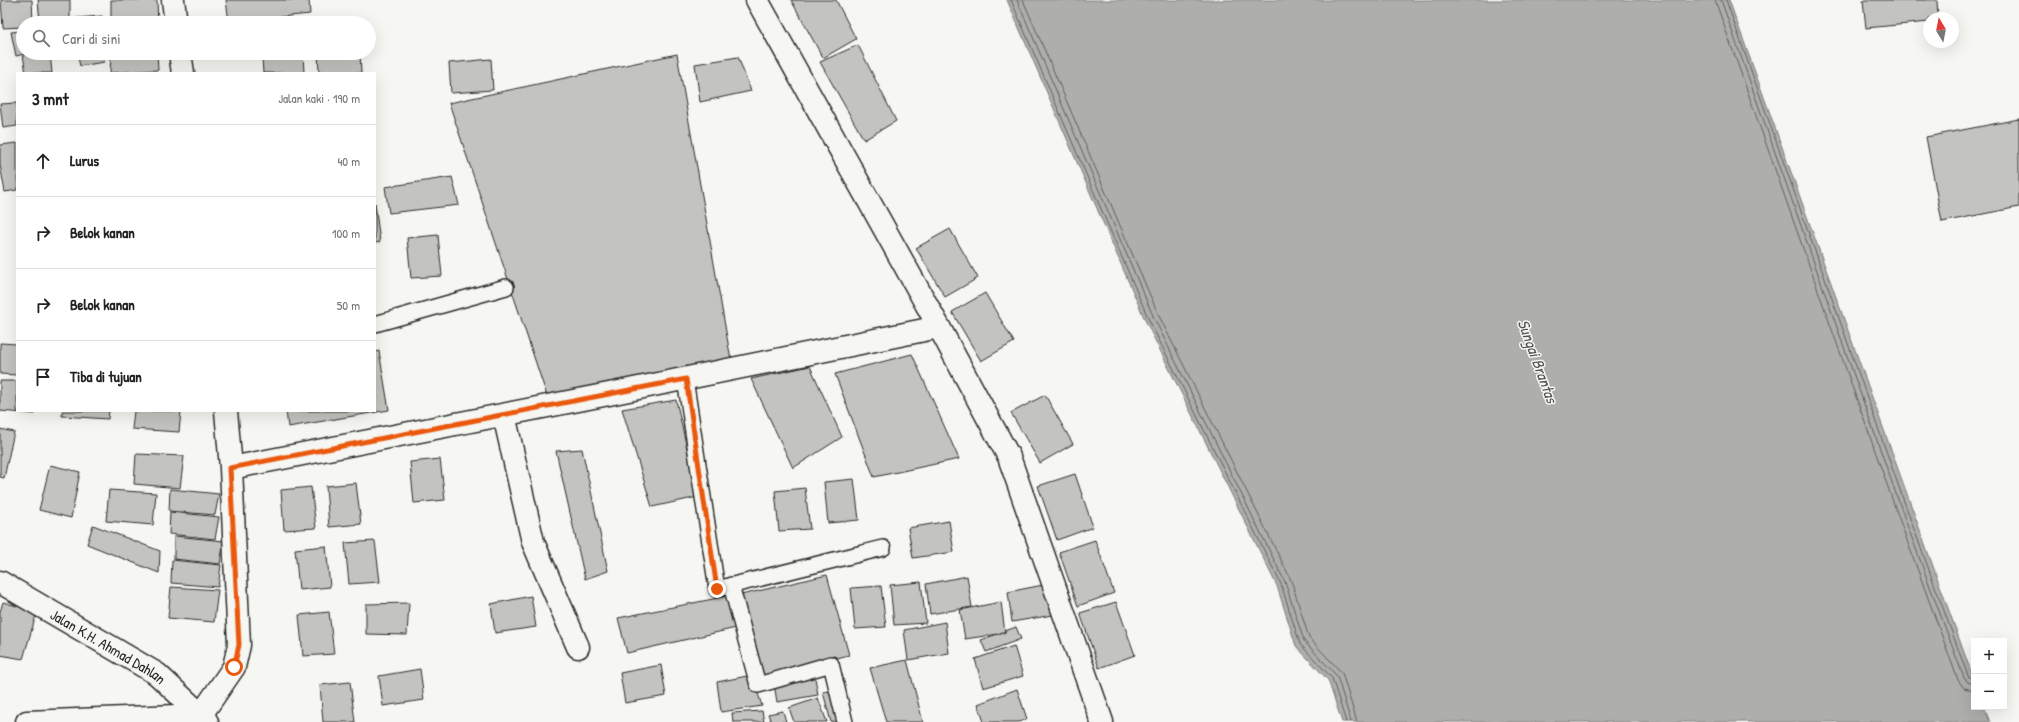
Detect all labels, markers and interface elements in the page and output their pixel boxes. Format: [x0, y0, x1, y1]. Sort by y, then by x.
north arrow [1923, 12, 1959, 48]
search box [16, 16, 376, 60]
icon: search [30, 27, 52, 49]
text: Cari di sini [62, 28, 121, 49]
text: 3 mnt [32, 87, 69, 110]
text: Jalan kaki · 190 m [278, 89, 360, 107]
icon: ahead [32, 150, 54, 172]
text: Lurus [70, 150, 99, 171]
text: 40 m [337, 152, 360, 170]
icon: right [32, 222, 54, 244]
text: Belok kanan [70, 222, 135, 243]
text: 100 m [332, 224, 360, 242]
icon: right [32, 294, 54, 316]
text: Belok kanan [70, 294, 135, 315]
text: 50 m [337, 296, 360, 314]
water label: Sungai Brantas [1513, 316, 1564, 408]
icon: arrive [32, 366, 54, 388]
text: Tiba di tujuan [70, 366, 142, 387]
route end [708, 580, 726, 598]
street label: Jalan K.H. Ahmad Dahlan [47, 603, 171, 688]
map controls [1971, 638, 2007, 710]
button: + [1971, 638, 2007, 674]
route start [225, 658, 243, 676]
button: − [1971, 674, 2007, 710]

